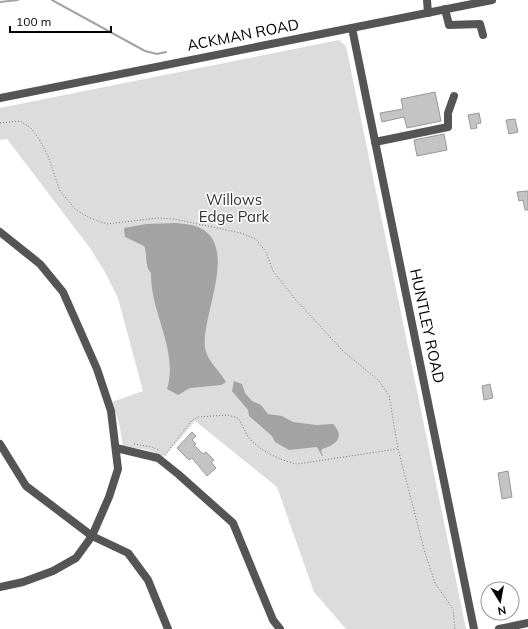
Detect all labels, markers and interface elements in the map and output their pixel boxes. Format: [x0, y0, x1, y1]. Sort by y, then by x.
scale bar [10, 8, 111, 34]
text: 100 m [16, 14, 51, 29]
street label: ACKMAN ROAD [185, 14, 300, 55]
park label: Willows Edge Park [199, 190, 269, 226]
street label: HUNTLEY ROAD [406, 267, 449, 385]
north arrow [480, 581, 520, 621]
text: N [496, 603, 507, 618]

